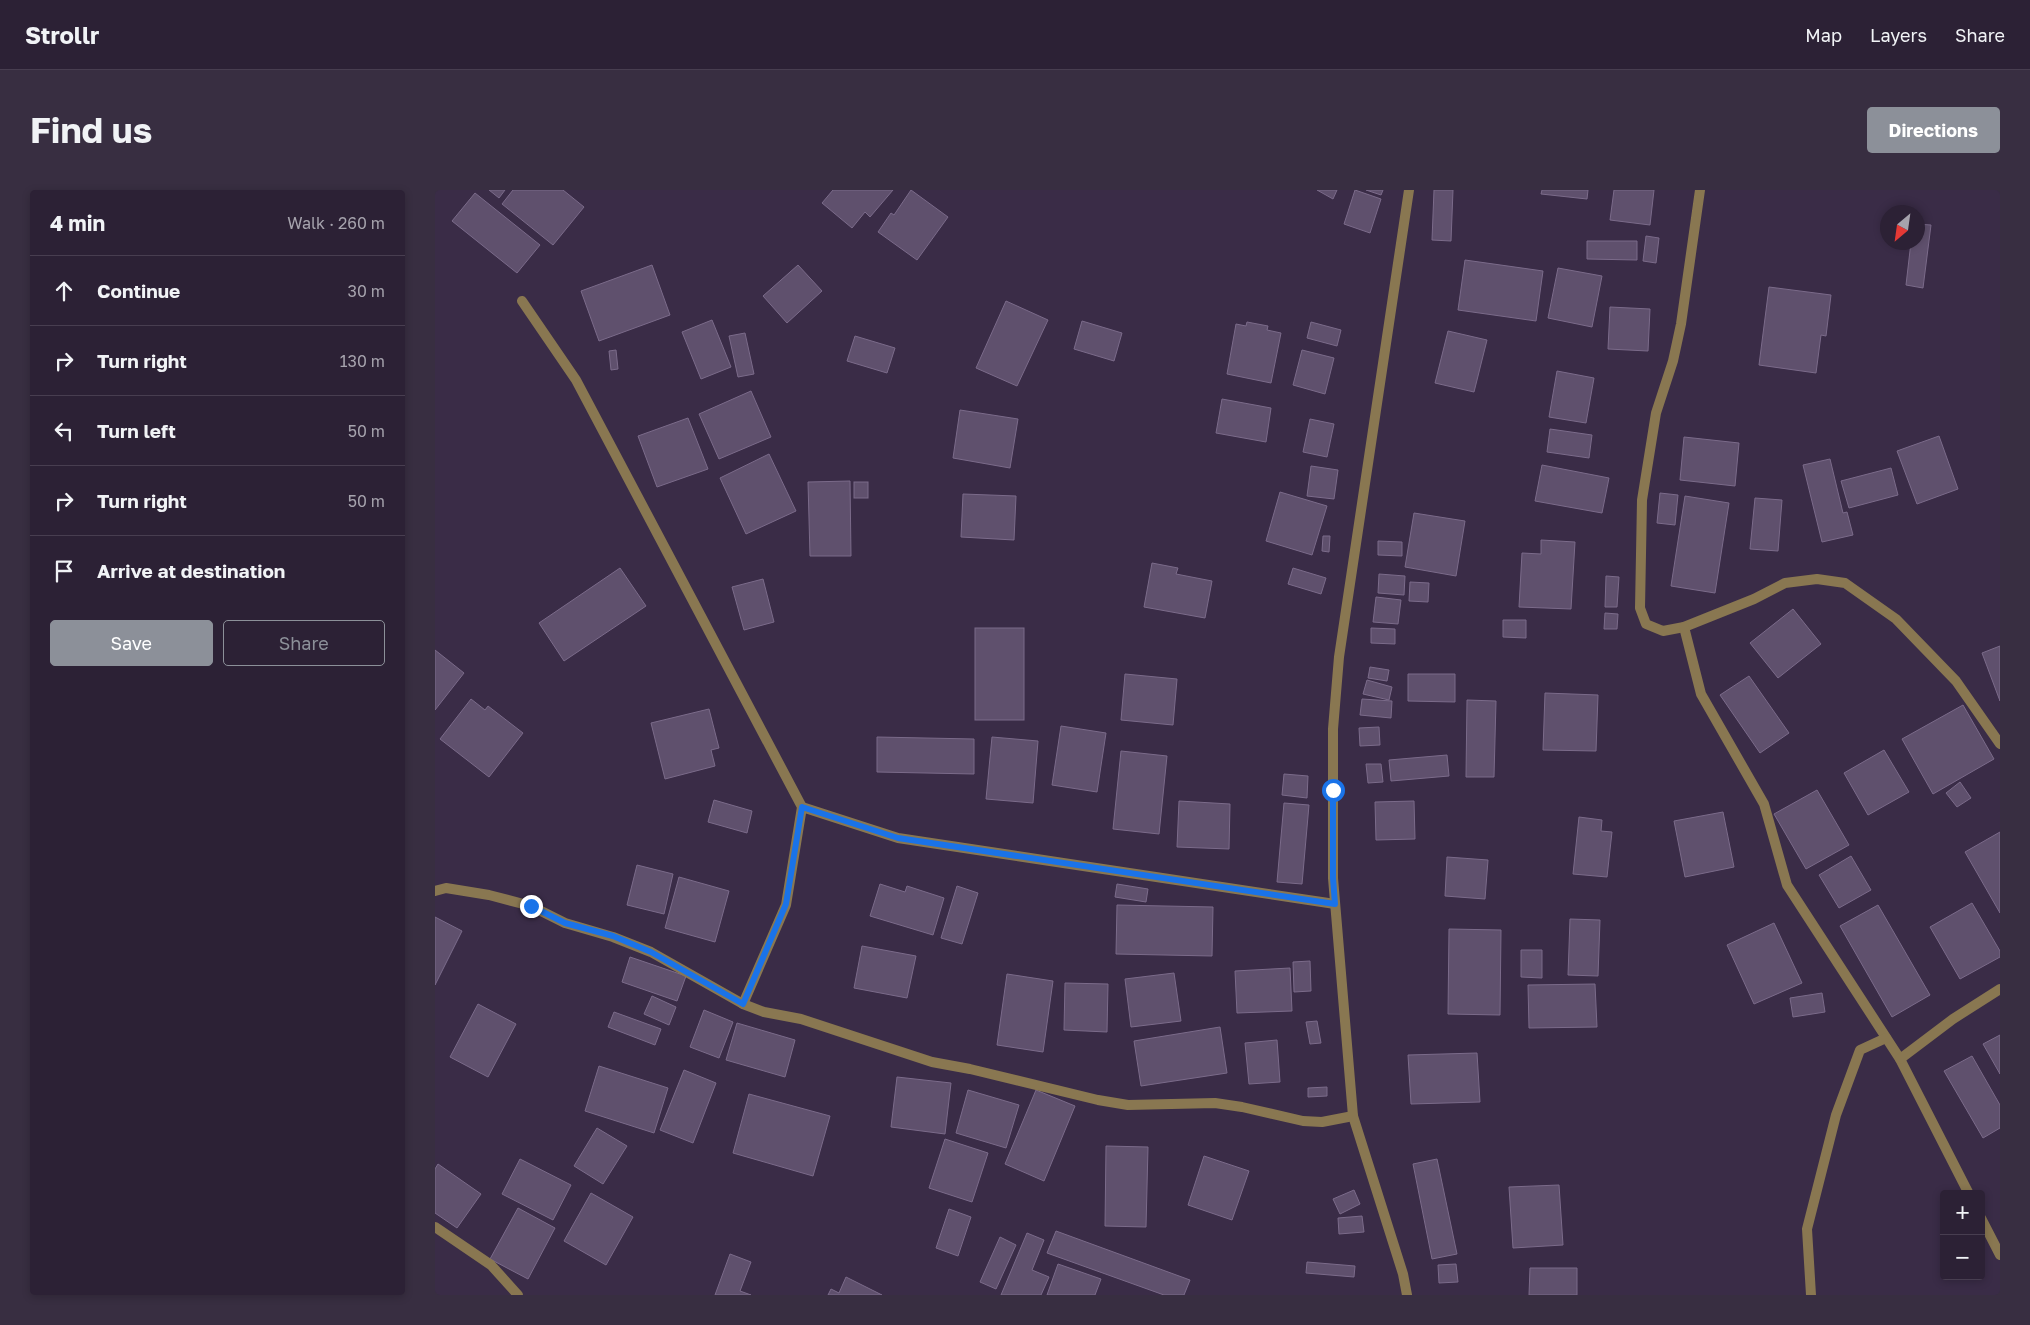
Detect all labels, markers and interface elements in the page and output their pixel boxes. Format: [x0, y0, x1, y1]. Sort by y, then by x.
text: Strollr [25, 20, 99, 49]
text: Map [1805, 24, 1842, 46]
text: Layers [1870, 24, 1927, 46]
text: Share [1955, 24, 2005, 46]
button: Directions [1867, 107, 2000, 153]
text: Find us [30, 109, 152, 151]
north arrow [1880, 205, 1925, 250]
text: 4 min [50, 210, 105, 236]
text: Walk · 260 m [287, 213, 385, 233]
icon: ahead [50, 277, 78, 305]
text: Continue [97, 279, 180, 302]
text: 30 m [348, 281, 385, 301]
icon: right [50, 347, 78, 375]
text: Turn right [97, 349, 187, 372]
text: 130 m [340, 351, 385, 371]
icon: left [50, 417, 78, 445]
text: Turn left [97, 419, 176, 442]
text: 50 m [348, 421, 385, 441]
icon: right [50, 487, 78, 515]
text: Turn right [97, 489, 187, 512]
text: 50 m [348, 491, 385, 511]
icon: arrive [50, 557, 78, 585]
text: Arrive at destination [97, 559, 285, 582]
button: Save [50, 620, 213, 666]
button: Share [223, 620, 385, 666]
route start [1322, 779, 1345, 802]
route end [520, 895, 543, 918]
map controls [1940, 1190, 1985, 1280]
button: + [1940, 1190, 1985, 1235]
button: − [1940, 1235, 1985, 1280]

